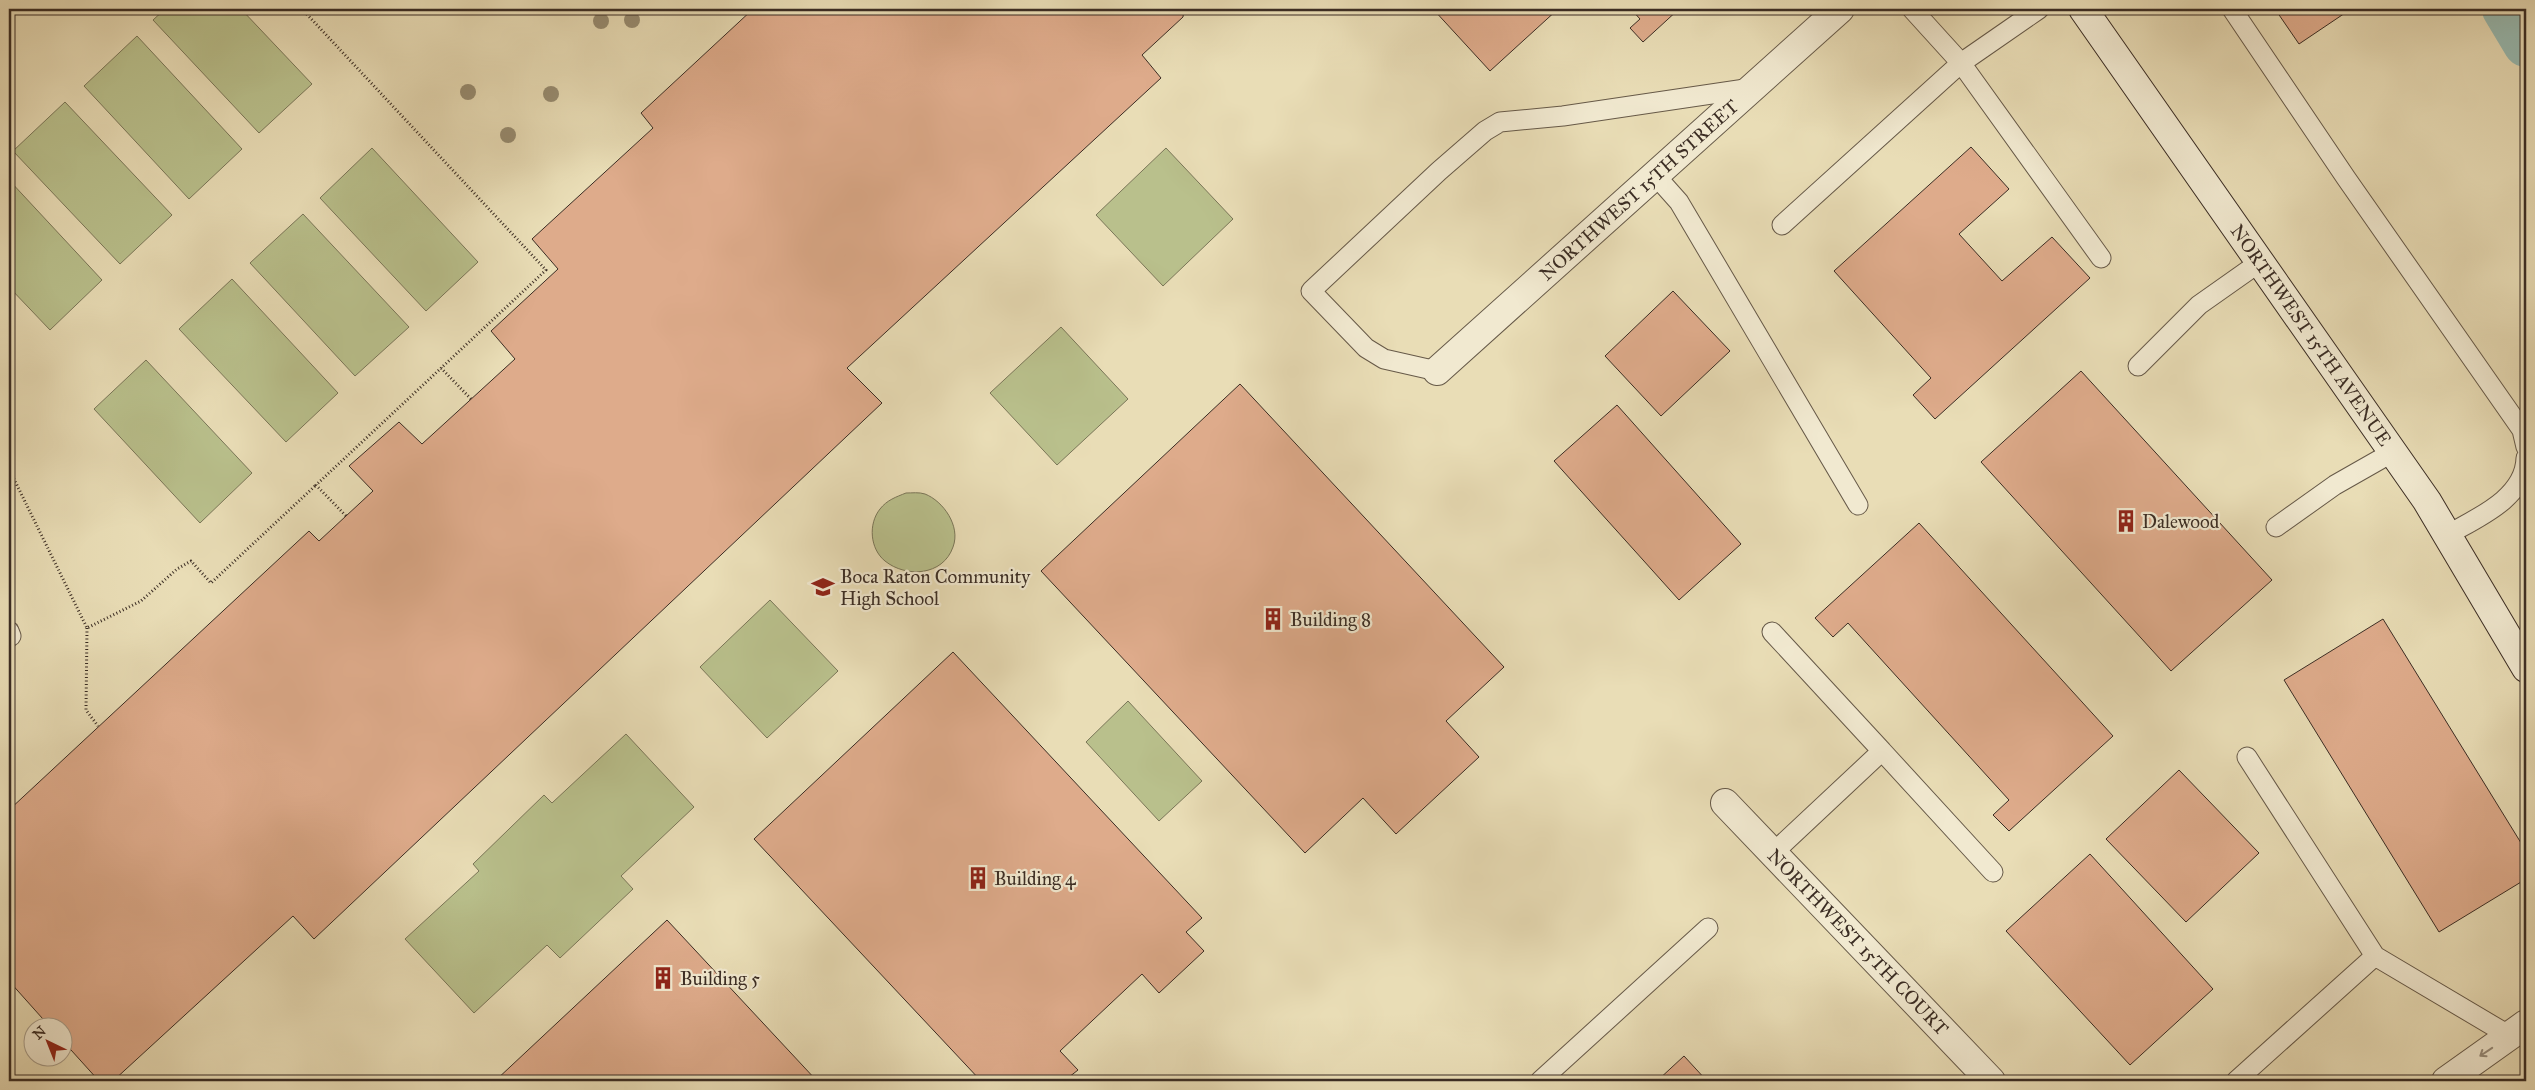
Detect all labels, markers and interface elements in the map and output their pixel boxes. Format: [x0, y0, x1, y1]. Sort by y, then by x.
street label: NORTHWEST 15TH STREET [1535, 95, 1743, 285]
street label: NORTHWEST 15TH AVENUE [2226, 220, 2397, 450]
building icon: Dalewood [2113, 508, 2139, 534]
place label: Dalewood [2142, 510, 2220, 533]
place label: Boca Raton Community High School [840, 565, 1031, 611]
school or university icon: Boca Raton Community High School [810, 574, 836, 600]
building icon: Building 8 [1260, 606, 1286, 632]
place label: Building 8 [1290, 608, 1371, 632]
street label: NORTHWEST 15TH COURT [1763, 844, 1953, 1040]
building icon: Building 4 [965, 865, 991, 891]
place label: Building 4 [994, 867, 1076, 891]
building icon: Building 5 [650, 965, 676, 991]
place label: Building 5 [680, 967, 760, 991]
north arrow [22, 1018, 72, 1068]
text: N [29, 1023, 50, 1043]
one-way arrow [2479, 1047, 2493, 1057]

